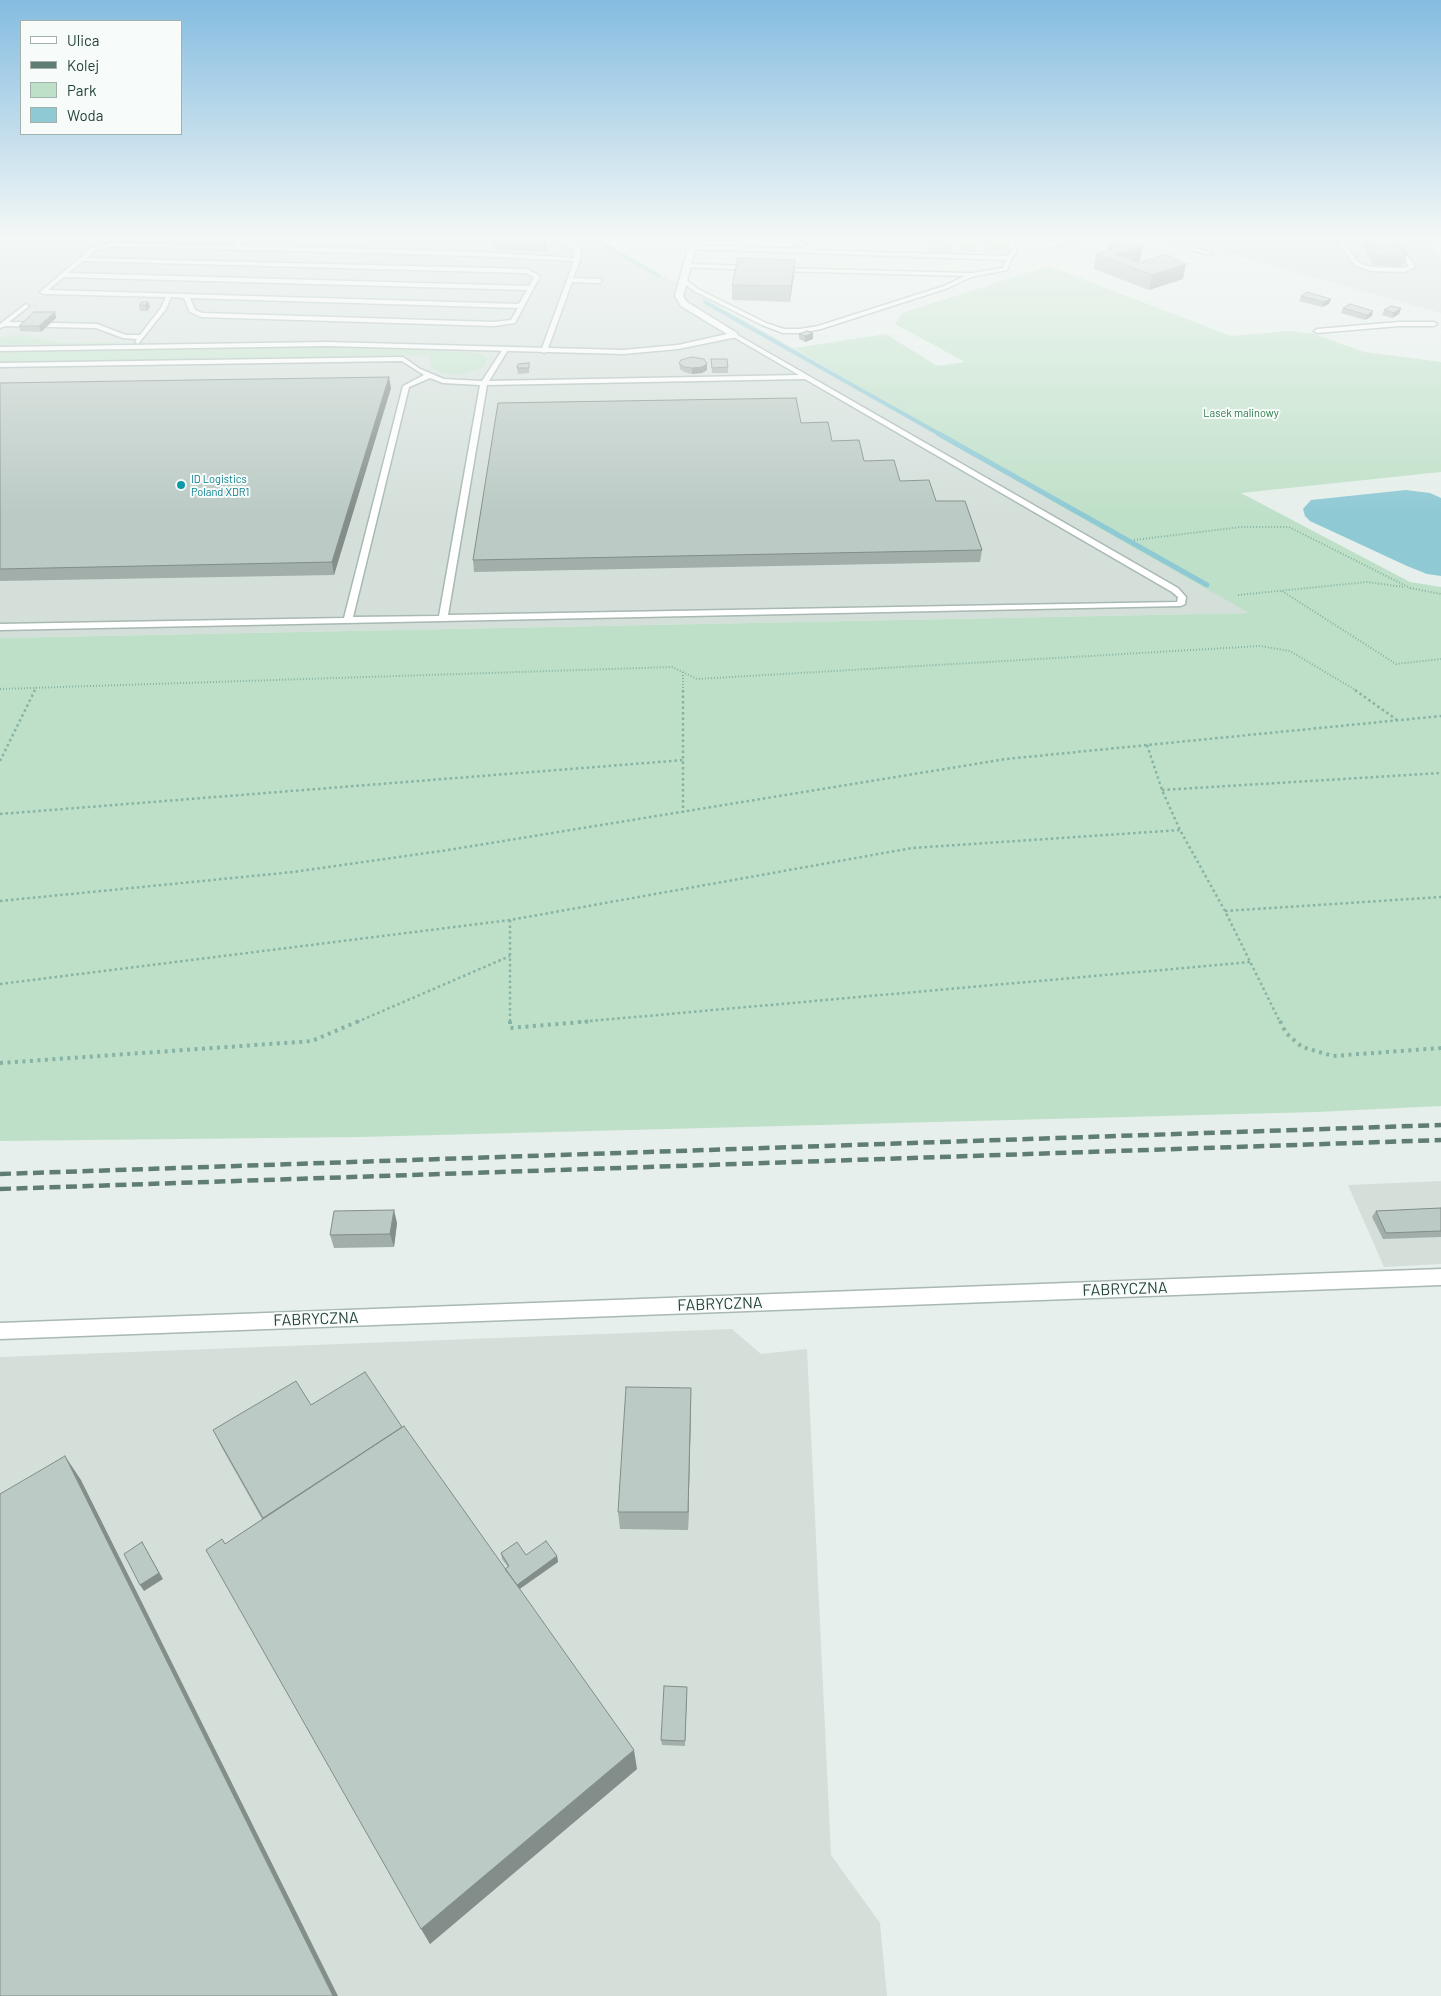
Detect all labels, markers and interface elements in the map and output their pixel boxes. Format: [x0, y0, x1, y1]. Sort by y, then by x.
legend [20, 20, 182, 135]
text: Ulica [67, 31, 99, 49]
text: Kolej [67, 56, 99, 74]
text: Park [67, 81, 96, 99]
text: Woda [67, 106, 103, 124]
park label: Lasek malinowy [1203, 406, 1279, 420]
place label: ID Logistics Poland XDR1 [191, 472, 249, 498]
marker: ID Logistics Poland XDR1 [175, 479, 187, 491]
street label: FABRYCZNA [1082, 1278, 1168, 1300]
street label: FABRYCZNA [677, 1293, 763, 1315]
street label: FABRYCZNA [273, 1308, 359, 1330]

